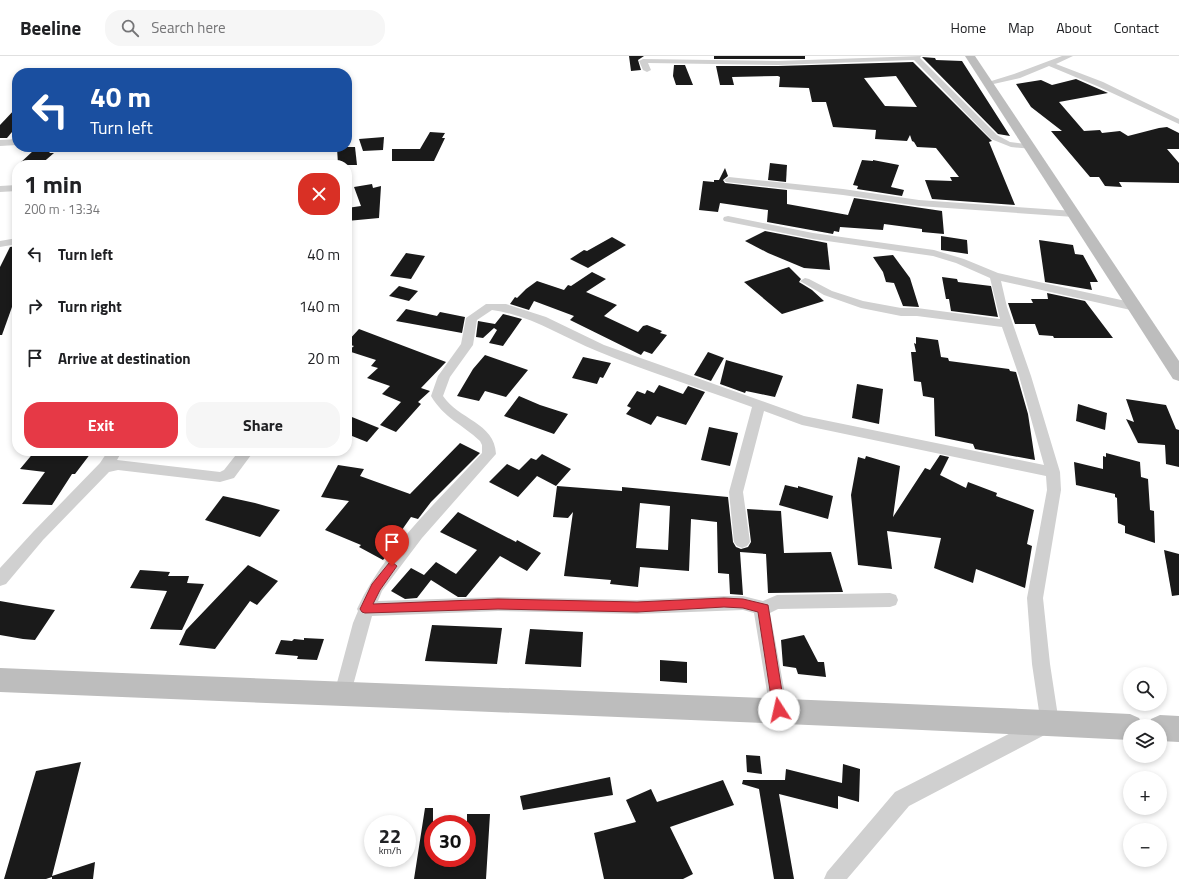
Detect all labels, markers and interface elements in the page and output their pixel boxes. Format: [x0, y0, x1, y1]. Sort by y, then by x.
search box [105, 10, 385, 46]
text: Beeline [20, 13, 81, 42]
text: Search here [151, 16, 226, 39]
icon: search [119, 17, 141, 39]
text: Home [951, 17, 986, 38]
text: Map [1008, 17, 1034, 38]
text: About [1056, 17, 1092, 38]
text: Contact [1114, 17, 1159, 38]
text: 40 m [90, 75, 151, 118]
icon: left [24, 84, 76, 136]
text: Turn left [90, 114, 153, 141]
text: 1 min [24, 166, 82, 202]
button: close [298, 173, 340, 215]
text: 200 m · 13:34 [24, 199, 100, 219]
icon: left [24, 243, 46, 265]
text: Turn left [58, 243, 113, 266]
text: 40 m [307, 243, 340, 266]
icon: right [24, 295, 46, 317]
text: Turn right [58, 295, 122, 318]
text: 140 m [299, 295, 340, 318]
icon: arrive [24, 347, 46, 369]
text: Arrive at destination [58, 347, 191, 370]
text: 20 m [307, 347, 340, 370]
button: Exit [24, 402, 178, 448]
button: Share [186, 402, 340, 448]
pin [375, 525, 409, 566]
icon: arrive [381, 531, 403, 553]
map controls [1123, 667, 1167, 867]
button: search [1123, 667, 1167, 711]
position arrow [758, 689, 800, 731]
button: layers [1123, 719, 1167, 763]
button: + [1123, 771, 1167, 815]
speed limit sign: 30 [424, 815, 476, 867]
text: 22 [379, 820, 401, 851]
button: − [1123, 823, 1167, 867]
text: km/h [379, 843, 401, 858]

